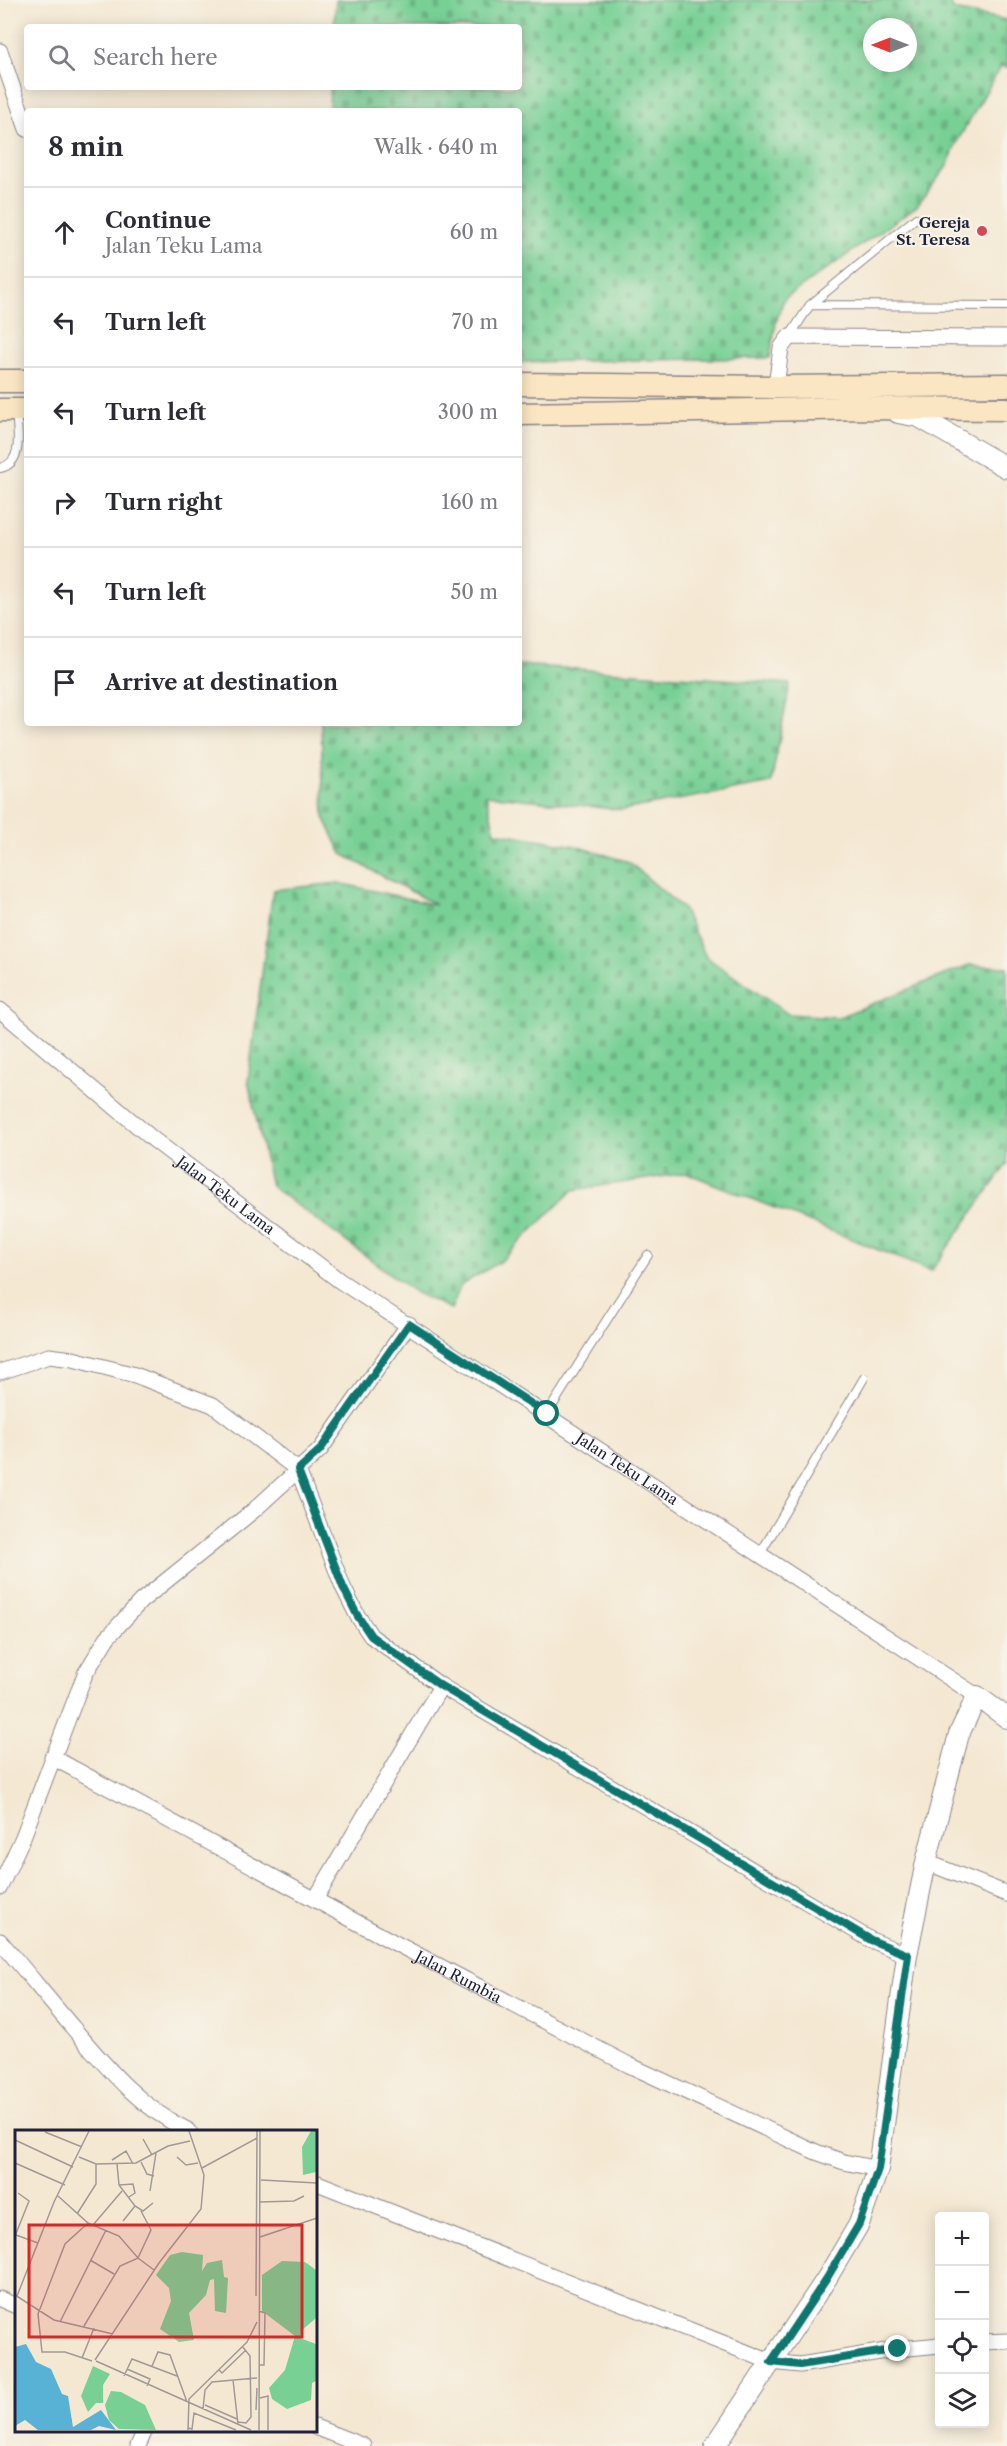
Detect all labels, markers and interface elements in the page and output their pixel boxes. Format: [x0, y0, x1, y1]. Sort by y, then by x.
north arrow [863, 18, 917, 72]
search box [24, 24, 522, 90]
icon: search [45, 41, 78, 74]
text: Search here [93, 44, 218, 71]
text: 8 min [48, 131, 124, 163]
text: Walk · 640 m [374, 135, 498, 159]
text: Continue [105, 207, 211, 234]
place label: Gereja St. Teresa [896, 213, 970, 249]
icon: ahead [48, 216, 81, 249]
text: 60 m [450, 220, 498, 244]
marker: Gereja St. Teresa [975, 224, 989, 238]
text: Jalan Teku Lama [105, 234, 262, 258]
icon: left [48, 306, 81, 339]
text: Turn left [105, 309, 206, 336]
text: 70 m [452, 310, 498, 334]
icon: left [48, 396, 81, 429]
text: Turn left [105, 399, 206, 426]
text: 300 m [438, 400, 498, 424]
icon: right [48, 486, 81, 519]
text: Turn right [105, 489, 223, 516]
text: 160 m [441, 490, 498, 514]
icon: left [48, 576, 81, 609]
text: Turn left [105, 579, 206, 606]
text: 50 m [451, 580, 498, 604]
icon: arrive [48, 666, 81, 699]
text: Arrive at destination [105, 669, 338, 696]
street label: Jalan Teku Lama [172, 1150, 279, 1238]
route start [533, 1400, 559, 1426]
street label: Jalan Teku Lama [571, 1427, 682, 1509]
street label: Jalan Rumbia [411, 1945, 505, 2007]
inset map [15, 2130, 316, 2431]
map controls [935, 2212, 989, 2428]
button: + [935, 2212, 989, 2266]
button: − [935, 2266, 989, 2320]
button: locate [935, 2320, 989, 2374]
route end [884, 2335, 910, 2361]
button: layers [935, 2374, 989, 2428]

